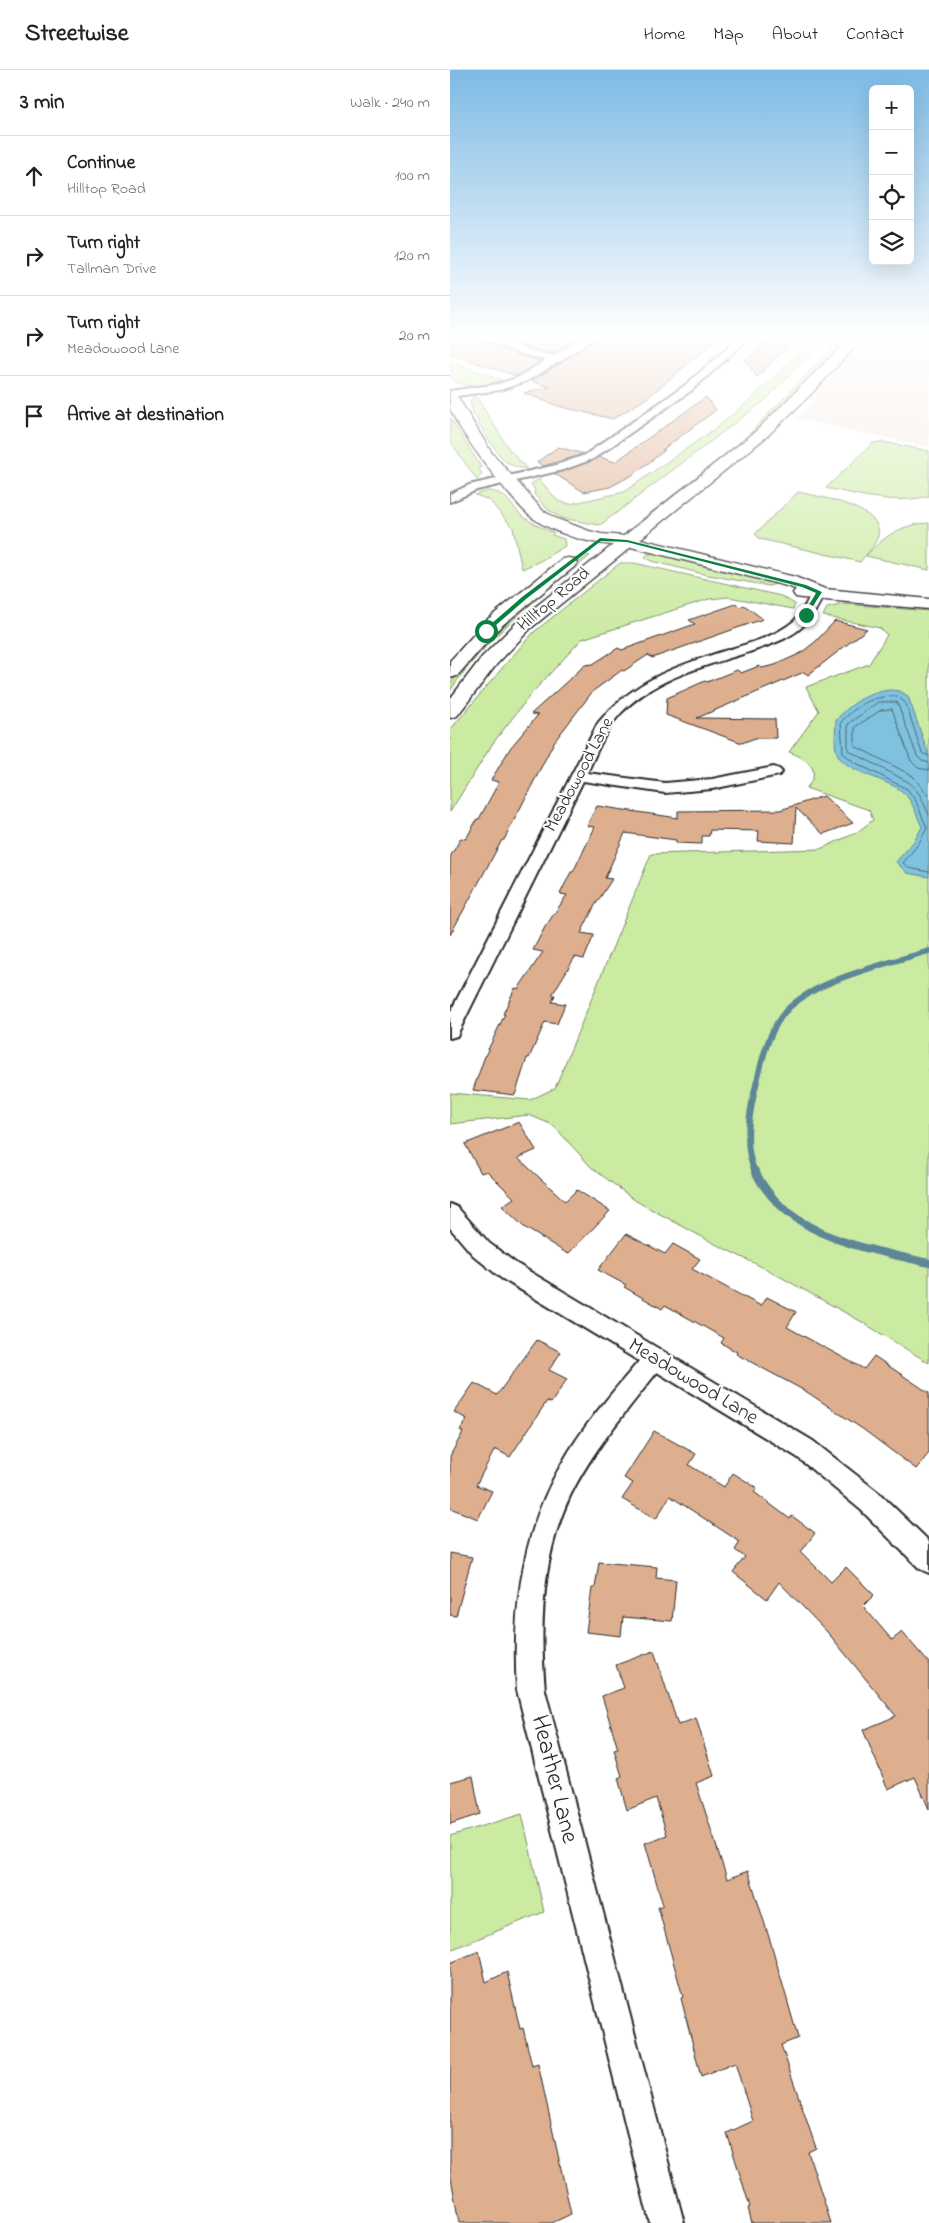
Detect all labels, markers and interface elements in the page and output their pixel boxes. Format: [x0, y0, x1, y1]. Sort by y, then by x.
text: Streetwise [25, 17, 129, 52]
text: Home [644, 22, 685, 48]
text: Map [713, 22, 744, 48]
text: About [772, 22, 818, 48]
text: Contact [846, 22, 904, 48]
map controls [869, 85, 914, 265]
button: + [869, 85, 914, 130]
text: 3 min [20, 88, 64, 118]
text: Walk · 240 m [350, 91, 430, 115]
button: − [869, 130, 914, 175]
text: Continue [67, 150, 135, 177]
icon: ahead [20, 162, 48, 190]
text: 100 m [395, 164, 430, 188]
button: locate [869, 175, 914, 220]
text: Hilltop Road [67, 177, 146, 201]
button: layers [869, 220, 914, 265]
text: Turn right [67, 230, 140, 257]
icon: right [20, 242, 48, 270]
text: 120 m [394, 244, 430, 268]
text: Tallman Drive [67, 257, 157, 281]
text: Turn right [67, 310, 140, 337]
icon: right [20, 322, 48, 350]
text: 20 m [399, 324, 430, 348]
text: Meadowood Lane [67, 337, 179, 361]
icon: arrive [20, 402, 48, 430]
text: Arrive at destination [67, 402, 224, 429]
street label: Hilltop Road [512, 562, 596, 638]
route end [795, 604, 818, 627]
route start [475, 620, 498, 643]
street label: Meadowood Lane [539, 712, 622, 837]
street label: Meadowood Lane [622, 1331, 764, 1433]
street label: Heather Lane [521, 1711, 588, 1848]

